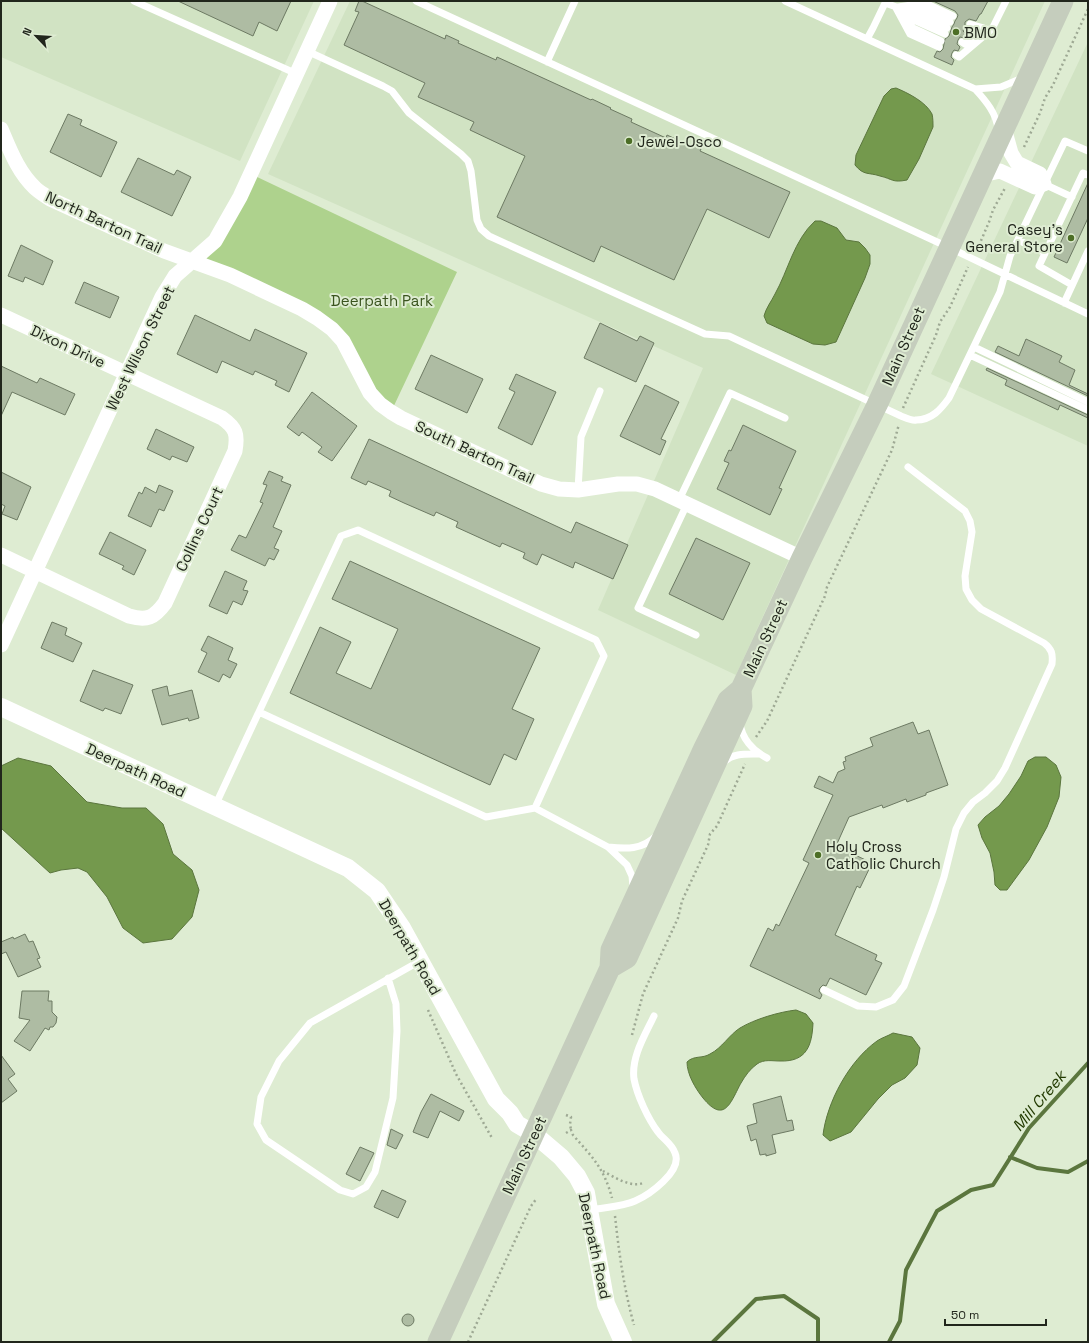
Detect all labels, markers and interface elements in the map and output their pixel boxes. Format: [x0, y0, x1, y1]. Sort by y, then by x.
north arrow [16, 16, 56, 56]
place label: BMO [964, 23, 997, 42]
text: N [19, 25, 35, 38]
marker: BMO [951, 27, 961, 37]
place label: Jewel-Osco [637, 132, 722, 151]
marker: Jewel-Osco [624, 136, 634, 146]
street label: North Barton Trail [43, 187, 165, 257]
place label: Casey's General Store [965, 220, 1063, 256]
marker: Casey's General Store [1066, 233, 1076, 243]
street label: West Wilson Street [101, 282, 179, 414]
park label: Deerpath Park [331, 291, 433, 310]
street label: Main Street [877, 304, 929, 388]
street label: Dixon Drive [28, 320, 109, 372]
street label: South Barton Trail [412, 416, 538, 488]
street label: Collins Court [171, 483, 227, 574]
street label: Main Street [739, 596, 791, 680]
street label: Deerpath Road [83, 739, 189, 801]
place label: Holy Cross Catholic Church [826, 837, 941, 873]
marker: Holy Cross Catholic Church [813, 850, 823, 860]
street label: Deerpath Road [375, 896, 445, 998]
water label: Mill Creek [1007, 1064, 1072, 1136]
street label: Main Street [498, 1113, 550, 1197]
street label: Deerpath Road [574, 1191, 616, 1301]
scale bar [945, 1301, 1046, 1327]
text: 50 m [951, 1307, 979, 1323]

